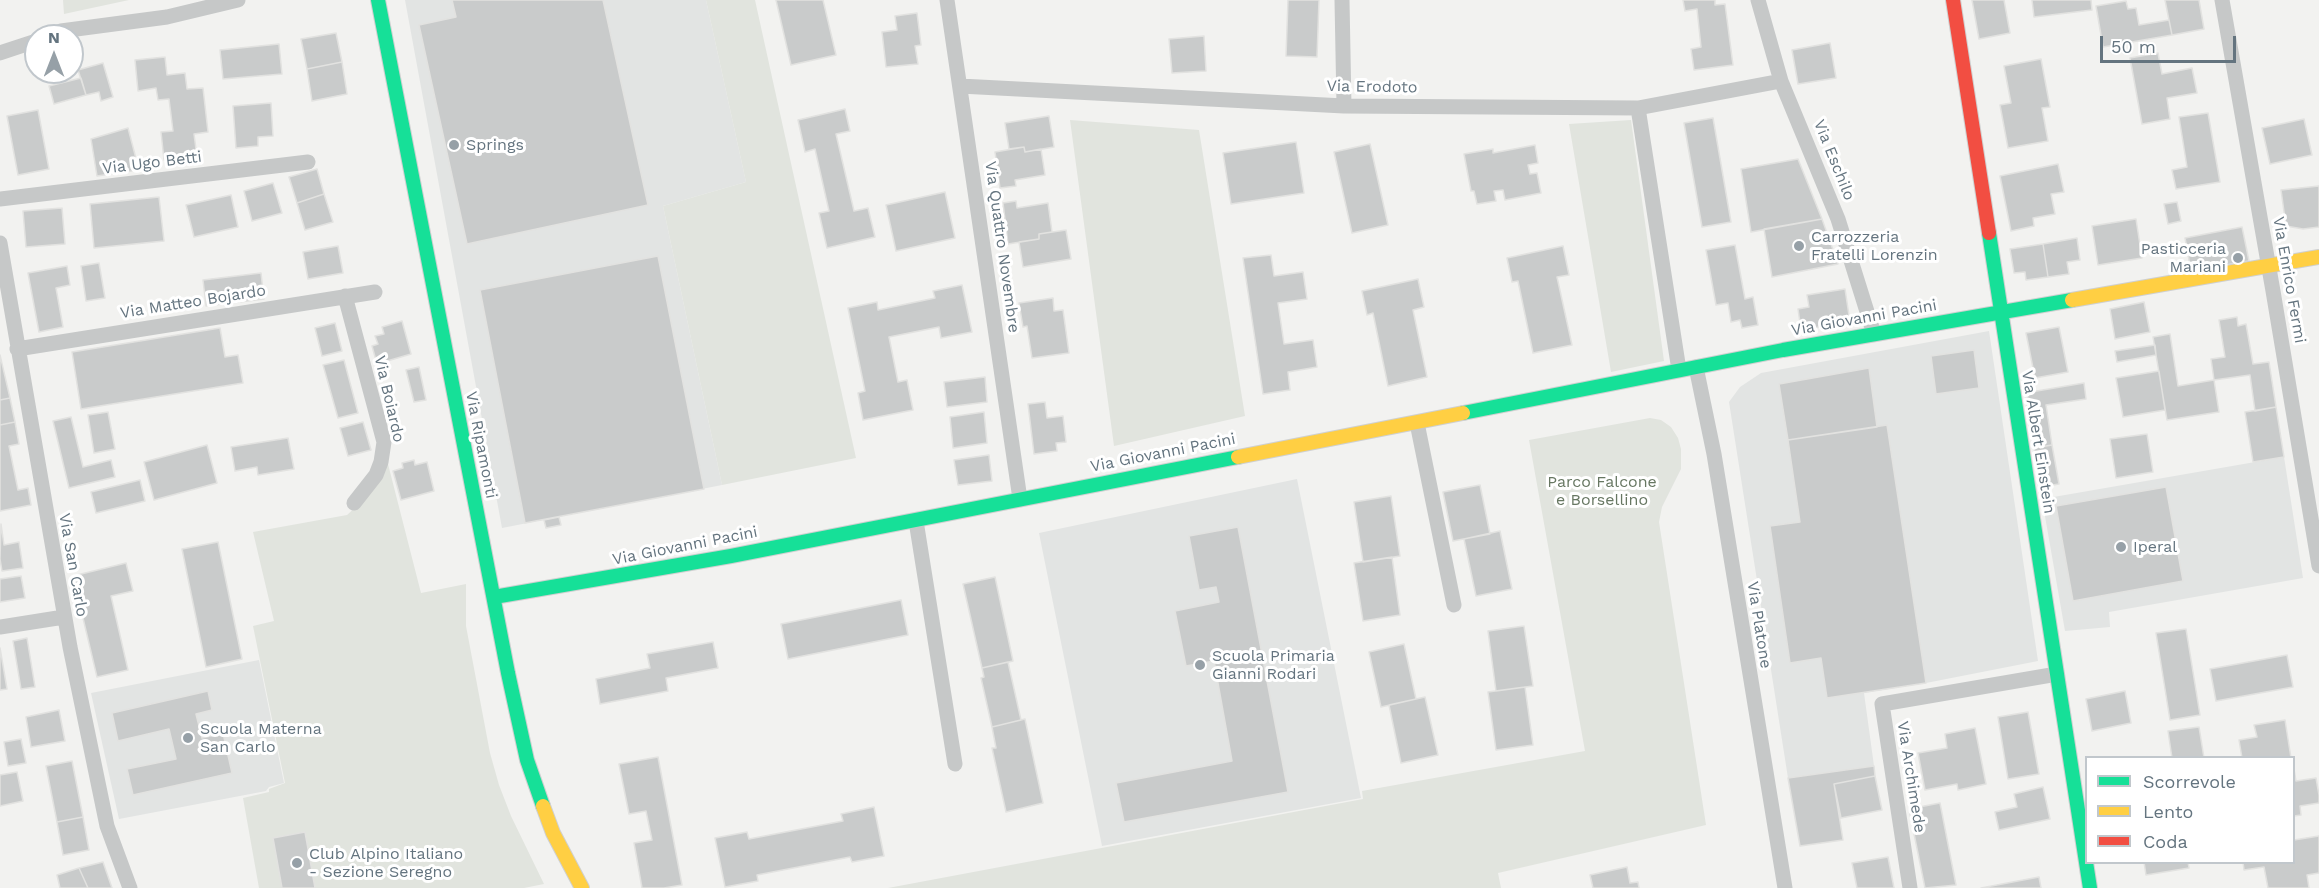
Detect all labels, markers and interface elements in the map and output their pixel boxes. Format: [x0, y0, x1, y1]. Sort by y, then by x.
north arrow [24, 24, 84, 84]
scale bar [2103, 24, 2240, 62]
text: N [48, 28, 60, 47]
text: 50 m [2111, 36, 2156, 57]
street label: Via Erodoto [1326, 77, 1418, 97]
street label: Via Eschilo [1809, 117, 1859, 203]
place label: Springs [466, 135, 524, 155]
marker: Springs [447, 138, 461, 152]
street label: Via Ugo Betti [101, 147, 203, 179]
street label: Via Quattro Novembre [980, 160, 1024, 334]
street label: Via Enrico Fermi [2268, 215, 2310, 345]
place label: Carrozzeria Fratelli Lorenzin [1811, 227, 1938, 265]
marker: Carrozzeria Fratelli Lorenzin [1792, 239, 1806, 253]
place label: Pasticceria Mariani [2141, 239, 2226, 277]
marker: Pasticceria Mariani [2231, 251, 2245, 265]
street label: Via Matteo Bojardo [119, 281, 267, 323]
street label: Via Giovanni Pacini [1790, 296, 1938, 340]
street label: Via Boiardo [370, 354, 408, 444]
street label: Via Albert Einstein [2017, 369, 2059, 515]
street label: Via Ripamonti [461, 390, 501, 500]
street label: Via Giovanni Pacini [1089, 430, 1237, 476]
park label: Parco Falcone e Borsellino [1547, 472, 1657, 510]
street label: Via San Carlo [54, 512, 92, 618]
street label: Via Giovanni Pacini [611, 523, 759, 569]
place label: Iperal [2133, 537, 2177, 557]
marker: Iperal [2114, 540, 2128, 554]
street label: Via Platone [1743, 580, 1775, 670]
place label: Scuola Primaria Gianni Rodari [1212, 646, 1335, 684]
marker: Scuola Primaria Gianni Rodari [1193, 658, 1207, 672]
place label: Scuola Materna San Carlo [200, 719, 322, 757]
street label: Via Archimede [1893, 720, 1929, 834]
marker: Scuola Materna San Carlo [181, 731, 195, 745]
legend [2085, 756, 2295, 864]
text: Scorrevole [2143, 771, 2236, 792]
text: Lento [2143, 801, 2193, 822]
text: Coda [2143, 831, 2188, 852]
place label: Club Alpino Italiano - Sezione Seregno [309, 844, 463, 882]
marker: Club Alpino Italiano - Sezione Seregno [290, 856, 304, 870]

